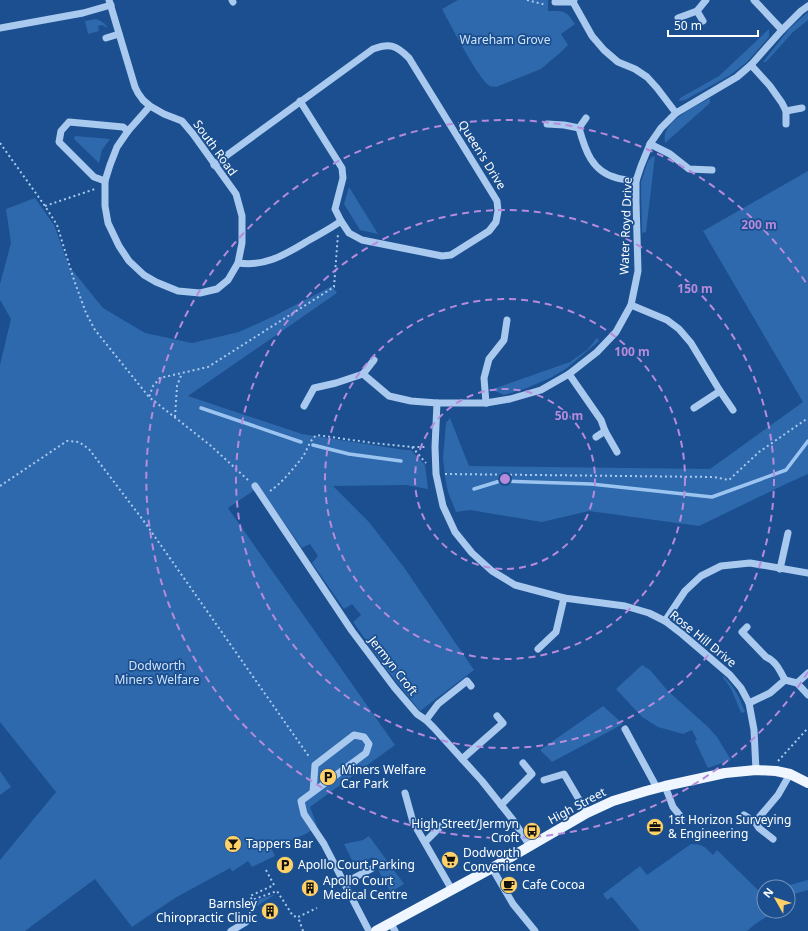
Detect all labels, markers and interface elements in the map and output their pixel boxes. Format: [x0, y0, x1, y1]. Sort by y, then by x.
scale bar [668, 12, 758, 38]
text: 50 m [674, 17, 702, 34]
park label: Wareham Grove [460, 31, 551, 48]
street label: South Road [189, 116, 241, 179]
street label: Queen's Drive [454, 117, 511, 193]
street label: Water Royd Drive [615, 177, 636, 275]
text: 200 m [741, 216, 777, 233]
text: 150 m [677, 280, 713, 297]
text: 100 m [614, 343, 650, 360]
text: 50 m [555, 407, 583, 424]
centre of rings [498, 472, 512, 486]
street label: Rose Hill Drive [666, 606, 740, 671]
street label: Jermyn Croft [364, 632, 422, 699]
park label: Dodworth Miners Welfare [114, 657, 200, 688]
place label: Miners Welfare Car Park [341, 761, 426, 792]
parking icon: Miners Welfare Car Park [318, 767, 338, 787]
street label: High Street [545, 783, 609, 828]
place label: 1st Horizon Surveying & Engineering [668, 811, 791, 842]
place label: High Street/Jermyn Croft [411, 815, 520, 846]
office icon: 1st Horizon Surveying & Engineering [645, 817, 665, 837]
bus stop icon: High Street/Jermyn Croft [522, 821, 542, 841]
bar icon: Tappers Bar [223, 834, 243, 854]
place label: Tappers Bar [246, 835, 313, 852]
place label: Dodworth Convenience [463, 844, 536, 875]
supermarket icon: Dodworth Convenience [440, 850, 460, 870]
parking icon: Apollo Court Parking [275, 855, 295, 875]
place label: Apollo Court Parking [298, 856, 415, 873]
place label: Apollo Court Medical Centre [323, 872, 408, 903]
cafe icon: Cafe Cocoa [499, 875, 519, 895]
place label: Cafe Cocoa [522, 876, 585, 893]
building icon: Apollo Court Medical Centre [300, 878, 320, 898]
north arrow [756, 879, 796, 919]
text: N [759, 884, 776, 901]
place label: Barnsley Chiropractic Clinic [156, 895, 258, 926]
building icon: Barnsley Chiropractic Clinic [260, 901, 280, 921]

